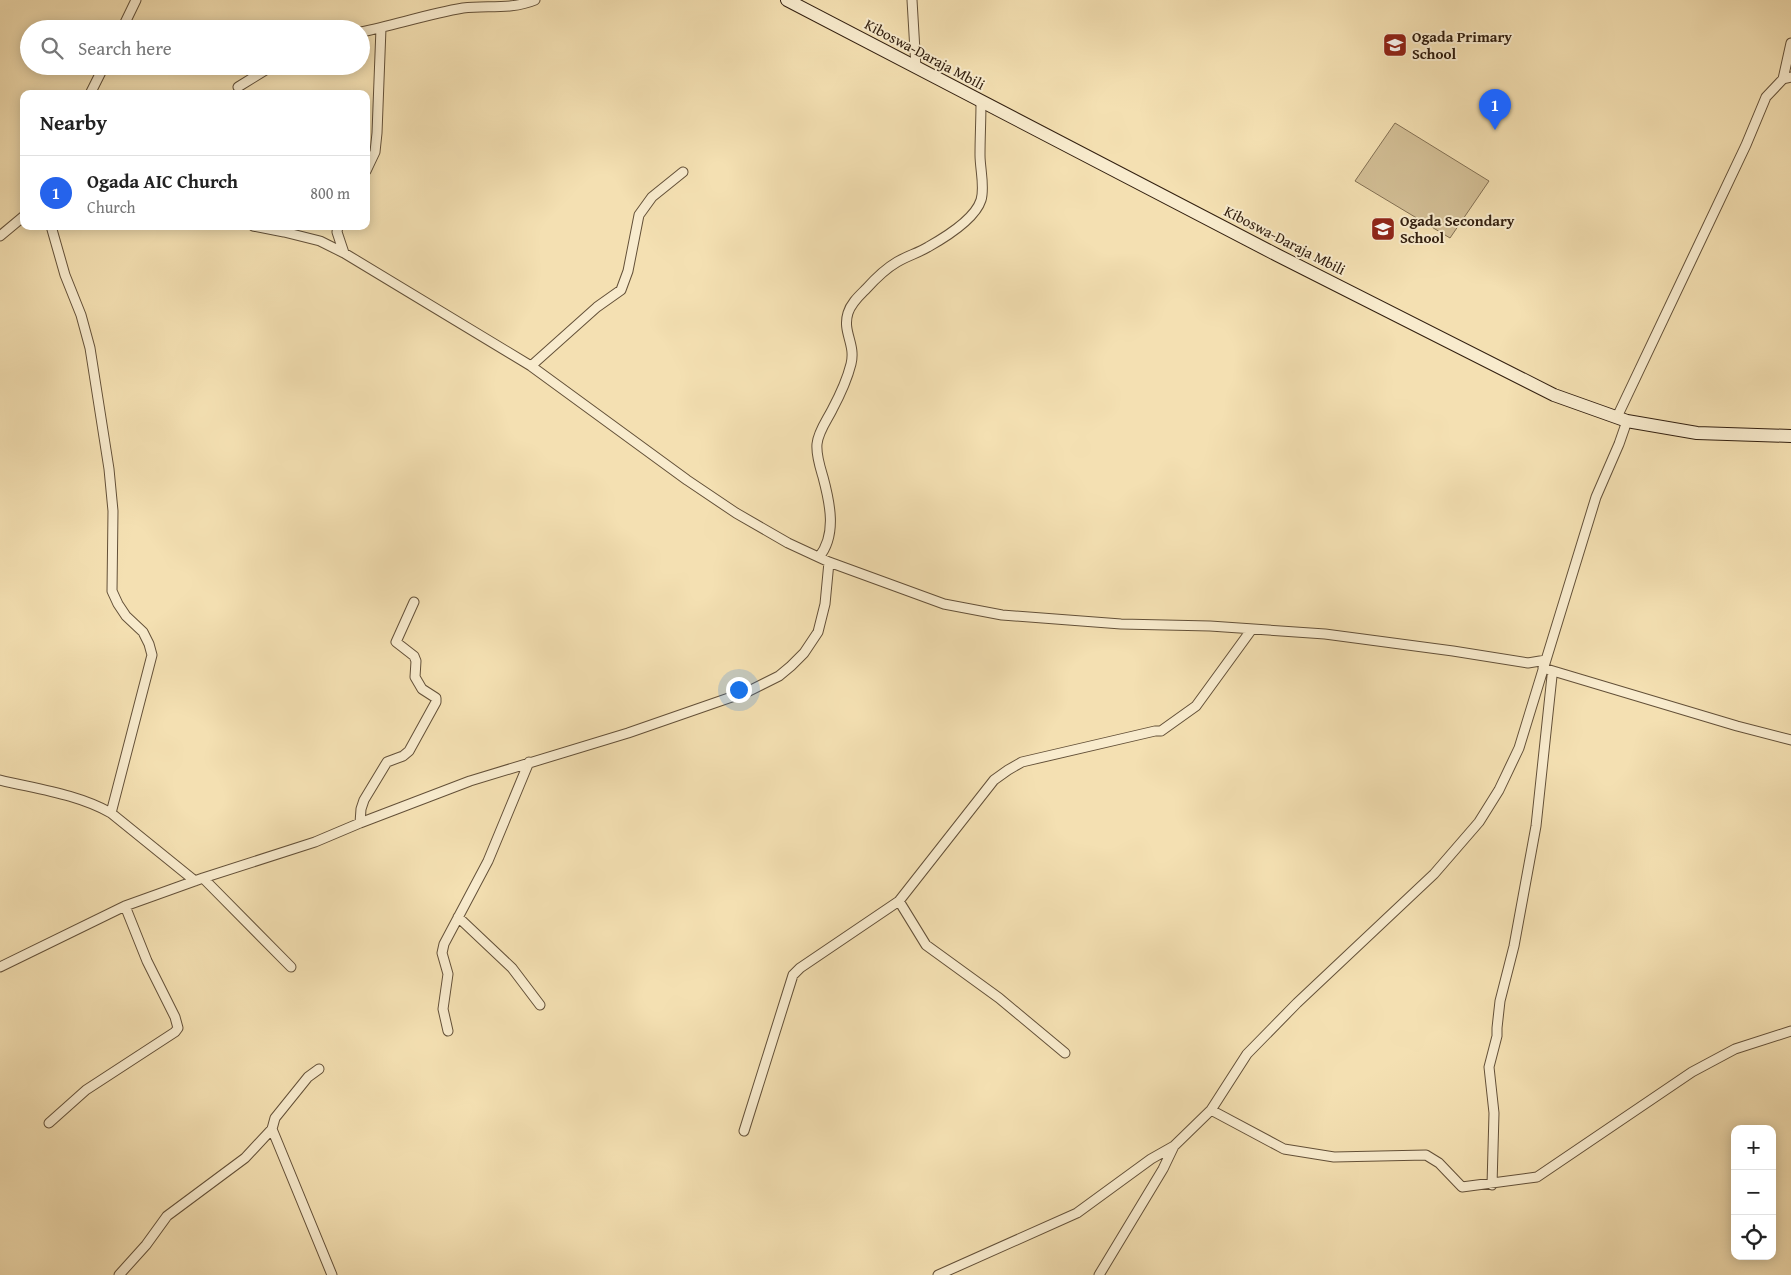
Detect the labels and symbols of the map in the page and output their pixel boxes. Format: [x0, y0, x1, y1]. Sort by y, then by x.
street label: Kiboswa-Daraja Mbili [861, 13, 989, 95]
place label: Ogada Primary School [1412, 26, 1512, 64]
school or university icon: Ogada Primary School [1382, 32, 1408, 58]
pin: 1 [1479, 89, 1511, 130]
street label: Kiboswa-Daraja Mbili [1221, 200, 1349, 280]
place label: Ogada Secondary School [1400, 210, 1515, 248]
school or university icon: Ogada Secondary School [1370, 216, 1396, 242]
your location [726, 677, 752, 703]

